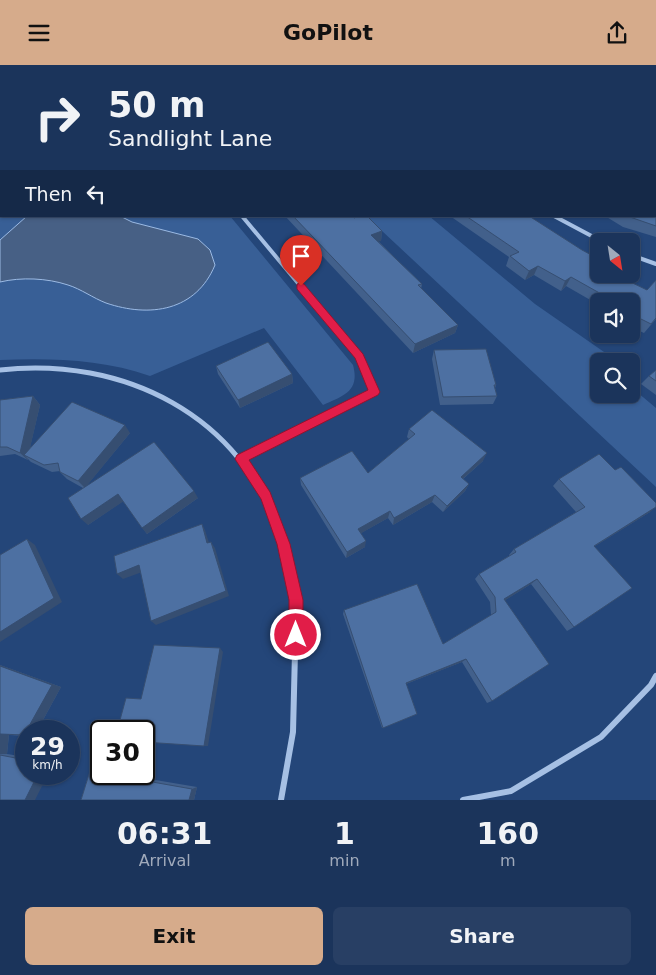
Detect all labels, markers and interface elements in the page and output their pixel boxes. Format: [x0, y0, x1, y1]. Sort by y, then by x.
icon: menu [25, 19, 53, 47]
icon: share [603, 19, 631, 47]
text: GoPilot [283, 20, 373, 45]
icon: right [25, 85, 90, 150]
text: 50 m [108, 85, 205, 125]
text: Sandlight Lane [108, 126, 272, 151]
icon: left [82, 180, 110, 208]
text: Then [25, 183, 72, 205]
north arrow [590, 233, 640, 283]
map controls [590, 233, 640, 403]
pin [280, 235, 322, 286]
icon: arrive [287, 242, 315, 270]
button: sound [590, 293, 640, 343]
button: search [590, 353, 640, 403]
position arrow [269, 608, 321, 660]
speed limit sign: 30 [90, 720, 155, 785]
text: 29 [30, 732, 65, 761]
text: km/h [32, 758, 63, 772]
text: 06:31 [117, 816, 212, 851]
text: 1 [334, 816, 355, 851]
text: 160 [476, 816, 539, 851]
text: Arrival [139, 851, 191, 870]
text: min [329, 851, 360, 870]
text: m [500, 851, 516, 870]
button: Exit [25, 907, 323, 965]
button: Share [333, 907, 631, 965]

